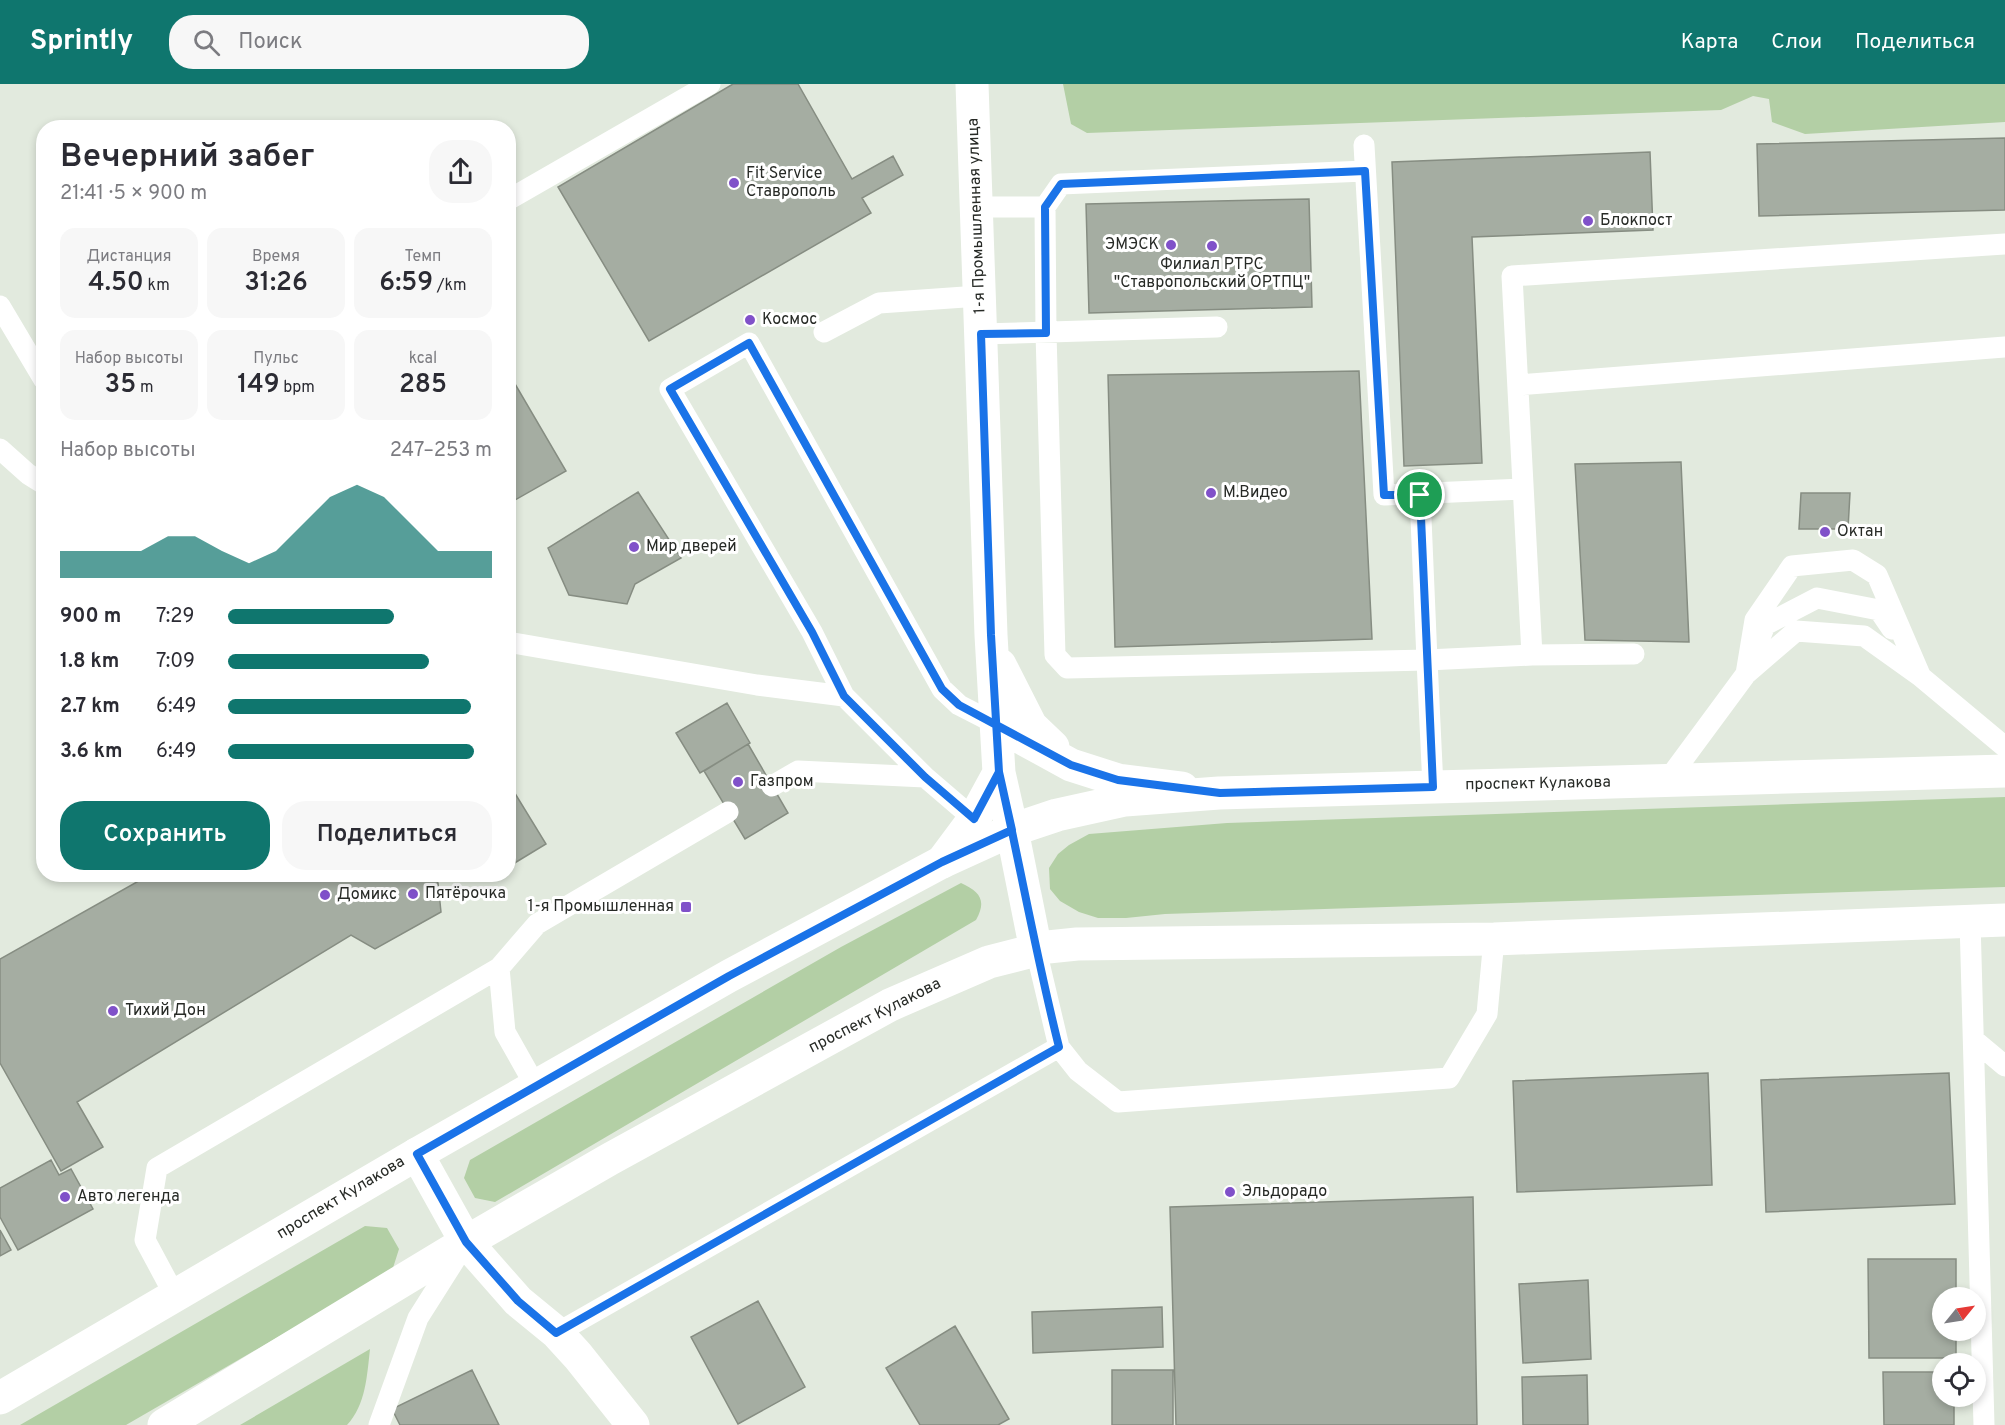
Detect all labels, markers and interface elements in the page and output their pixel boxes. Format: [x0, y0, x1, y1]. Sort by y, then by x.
search box [169, 15, 589, 69]
text: Sprintly [30, 24, 133, 60]
icon: search [190, 26, 223, 59]
text: Поиск [238, 29, 302, 56]
text: Карта [1681, 29, 1738, 56]
text: Слои [1771, 29, 1822, 56]
text: Поделиться [1855, 29, 1975, 56]
street label: 1-я Промышленная улица [964, 118, 990, 314]
text: Вечерний забег [60, 137, 315, 179]
button: share [429, 140, 492, 203]
place label: Fit Service Ставрополь [746, 164, 836, 202]
marker: Fit Service Ставрополь [727, 176, 741, 190]
text: 21:41 · 5 × 900 m [60, 181, 207, 207]
place label: Блокпост [1600, 211, 1673, 231]
marker: Блокпост [1581, 214, 1595, 228]
place label: ЭМЭСК [1105, 235, 1159, 255]
marker: ЭМЭСК [1164, 238, 1178, 252]
marker: Филиал РТРС "Ставропольский ОРТПЦ" [1205, 239, 1219, 253]
text: Дистанция [86, 247, 172, 267]
text: Время [252, 247, 300, 267]
text: Темп [405, 247, 441, 267]
place label: Филиал РТРС "Ставропольский ОРТПЦ" [1114, 255, 1310, 293]
text: 4.50 [88, 267, 144, 300]
text: 31:26 [244, 267, 308, 300]
text: 6:59 [379, 267, 433, 300]
text: km [144, 276, 170, 296]
text: /km [433, 276, 467, 296]
place label: Космос [762, 310, 817, 330]
marker: Космос [743, 313, 757, 327]
text: Набор высоты [75, 349, 183, 369]
text: Пульс [253, 349, 299, 369]
text: kcal [409, 349, 437, 369]
text: 35 [105, 369, 136, 402]
text: 149 [237, 369, 280, 402]
text: 285 [399, 369, 447, 402]
text: m [136, 378, 153, 398]
text: bpm [280, 378, 315, 398]
text: Набор высоты [60, 438, 196, 464]
text: 247–253 m [390, 438, 492, 464]
pin [1394, 469, 1445, 520]
icon: arrive [1403, 478, 1436, 511]
place label: М.Видео [1223, 483, 1288, 503]
marker: М.Видео [1204, 486, 1218, 500]
place label: Октан [1837, 522, 1883, 542]
marker: Октан [1818, 525, 1832, 539]
place label: Мир дверей [646, 537, 737, 557]
marker: Мир дверей [627, 540, 641, 554]
text: 900 m [60, 604, 121, 630]
text: 7:29 [156, 604, 194, 630]
text: 1.8 km [60, 649, 119, 675]
text: 7:09 [156, 649, 195, 675]
text: 2.7 km [60, 694, 120, 720]
text: 6:49 [156, 694, 197, 720]
text: 3.6 km [60, 739, 122, 765]
text: 6:49 [156, 739, 197, 765]
place label: Газпром [750, 772, 814, 792]
street label: проспект Кулакова [1465, 773, 1611, 795]
marker: Газпром [731, 775, 745, 789]
button: Сохранить [60, 801, 270, 870]
button: Поделиться [282, 801, 492, 870]
place label: Пятёрочка [425, 884, 506, 904]
place label: Домикс [337, 885, 397, 905]
marker: Пятёрочка [406, 887, 420, 901]
marker: Домикс [318, 888, 332, 902]
place label: 1-я Промышленная [528, 897, 674, 917]
marker: 1-я Промышленная [679, 900, 693, 914]
street label: проспект Кулакова [806, 974, 944, 1058]
place label: Тихий Дон [125, 1001, 206, 1021]
marker: Тихий Дон [106, 1004, 120, 1018]
street label: проспект Кулакова [273, 1152, 409, 1244]
place label: Эльдорадо [1242, 1182, 1327, 1202]
marker: Эльдорадо [1223, 1185, 1237, 1199]
place label: Авто легенда [77, 1187, 180, 1207]
marker: Авто легенда [58, 1190, 72, 1204]
north arrow [1932, 1287, 1986, 1341]
map controls [1932, 1287, 1986, 1407]
button: locate [1932, 1353, 1986, 1407]

